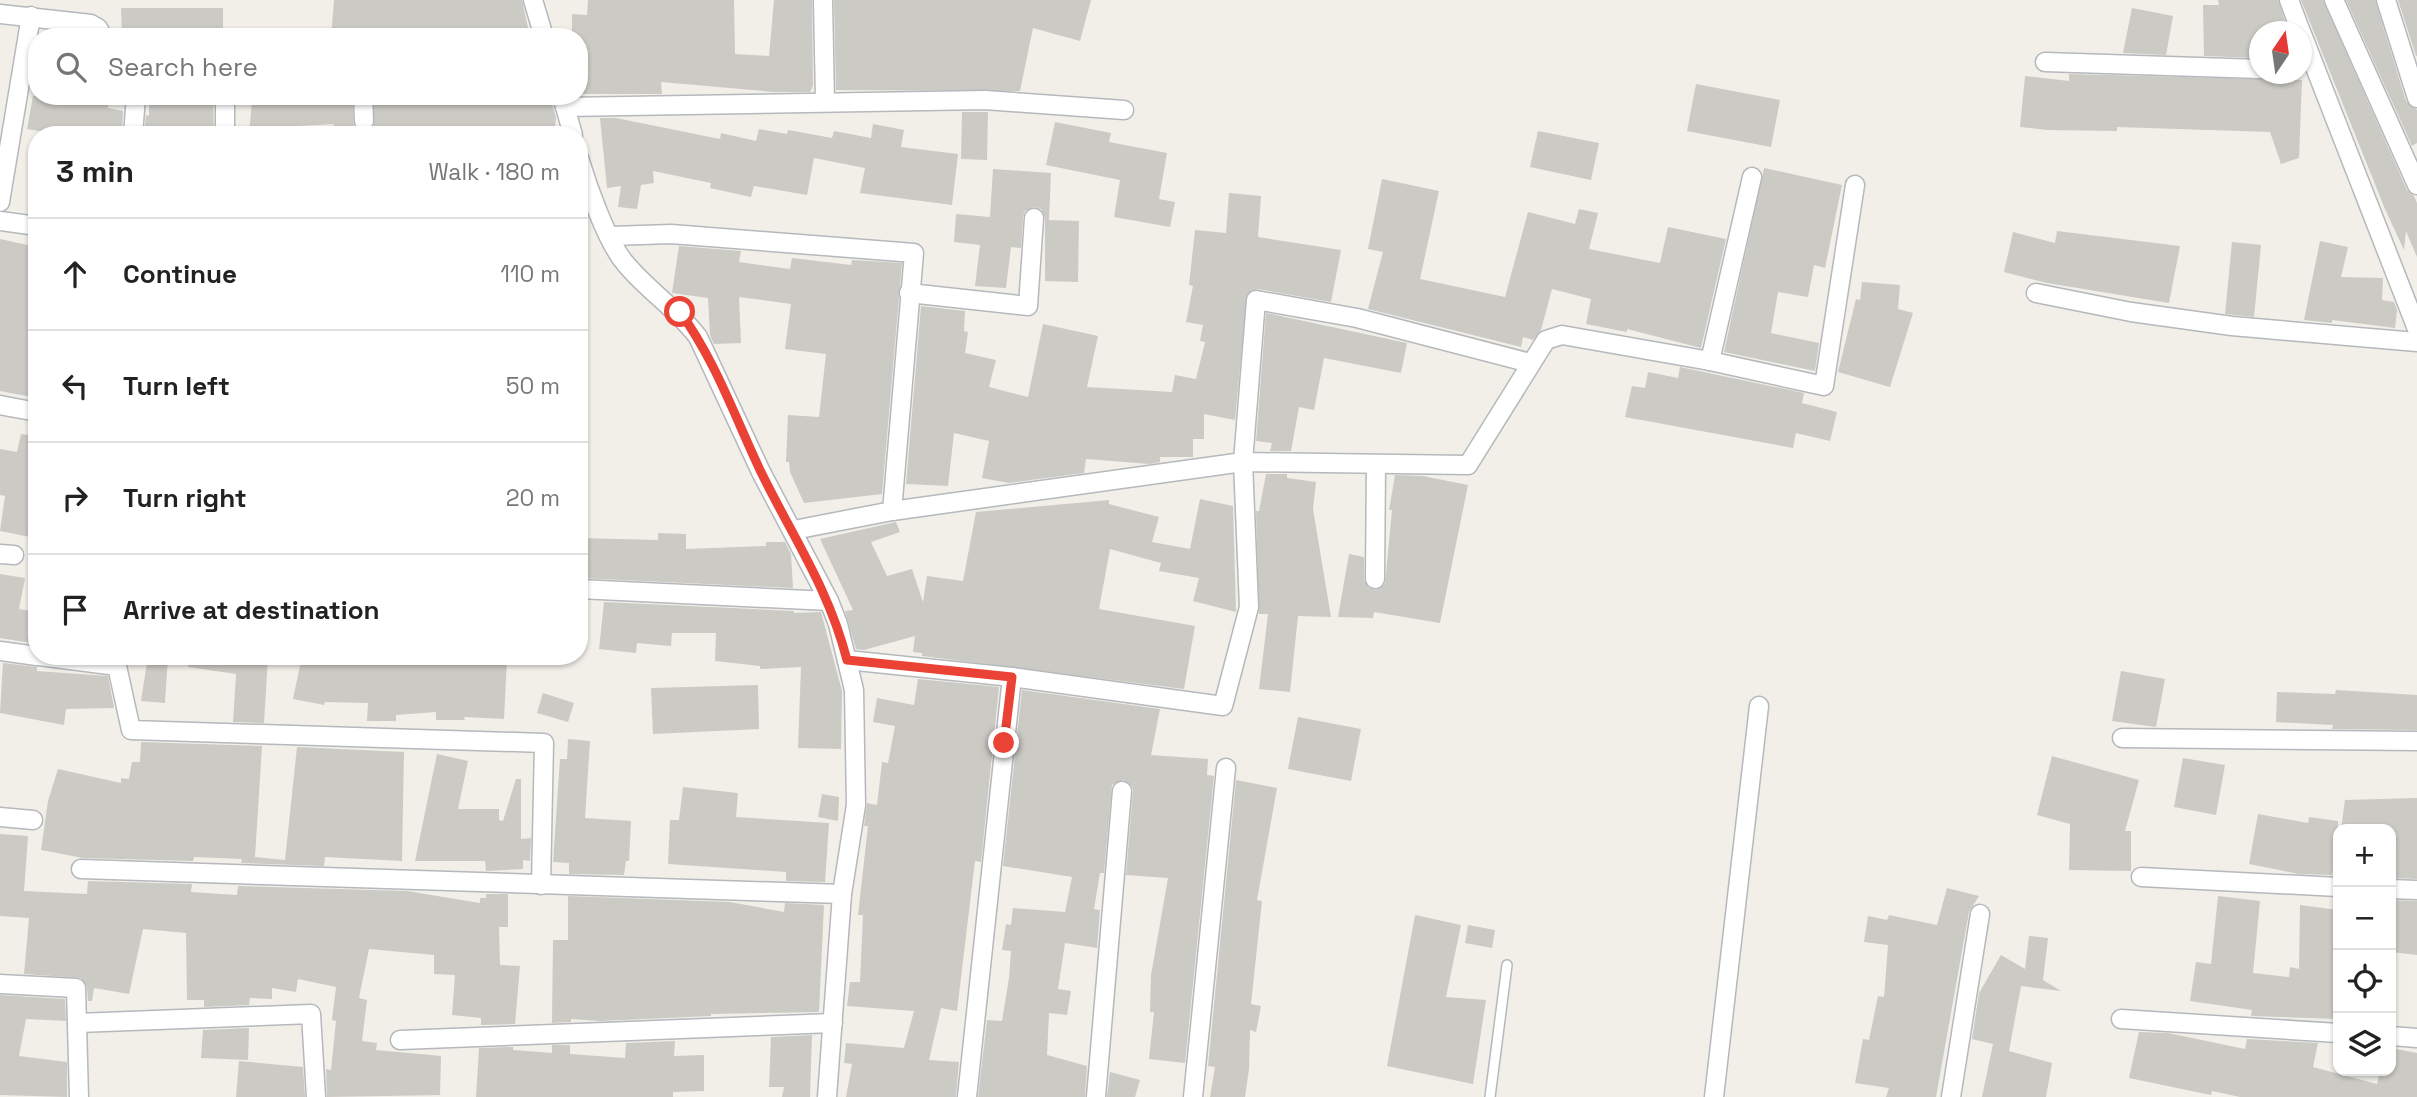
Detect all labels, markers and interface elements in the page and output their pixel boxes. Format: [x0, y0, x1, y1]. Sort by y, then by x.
north arrow [2249, 21, 2312, 84]
search box [28, 28, 588, 105]
icon: search [52, 48, 90, 86]
text: Search here [108, 50, 258, 84]
text: 3 min [56, 152, 134, 191]
text: Walk · 180 m [428, 157, 560, 187]
icon: ahead [56, 255, 94, 293]
text: Continue [123, 257, 237, 291]
text: 110 m [500, 259, 560, 289]
route start [664, 296, 695, 327]
icon: left [56, 367, 94, 405]
text: Turn left [123, 369, 230, 403]
text: 50 m [506, 371, 560, 401]
icon: right [56, 479, 94, 517]
text: Turn right [123, 481, 247, 515]
text: 20 m [506, 483, 560, 513]
icon: arrive [56, 591, 94, 629]
text: Arrive at destination [123, 593, 380, 627]
route end [988, 727, 1019, 758]
map controls [2333, 824, 2396, 1076]
button: + [2333, 824, 2396, 887]
button: − [2333, 887, 2396, 950]
button: locate [2333, 950, 2396, 1013]
button: layers [2333, 1013, 2396, 1076]

